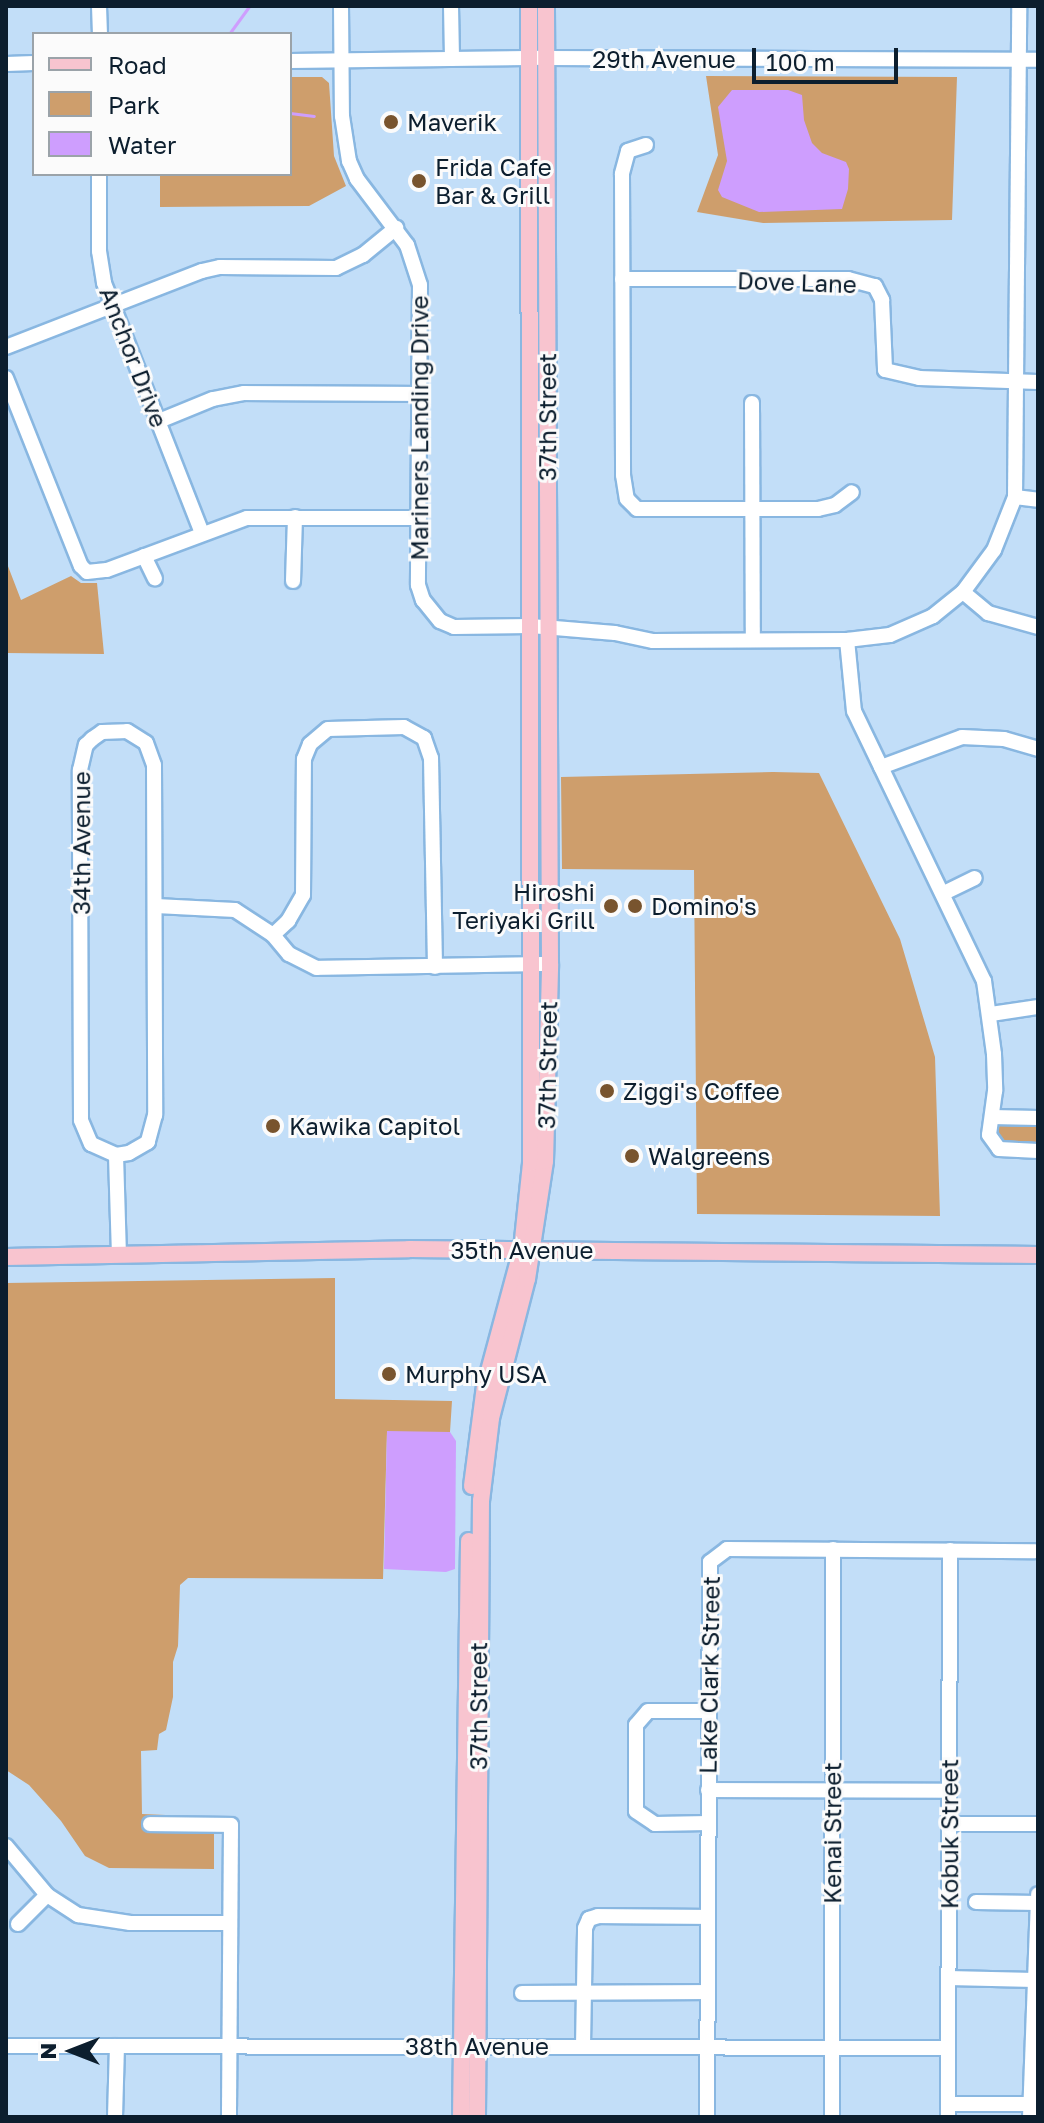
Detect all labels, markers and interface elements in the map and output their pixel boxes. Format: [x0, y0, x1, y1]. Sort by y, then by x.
legend [32, 32, 292, 176]
scale bar [756, 32, 902, 82]
street label: 29th Avenue [592, 45, 736, 73]
text: 100 m [766, 47, 835, 76]
text: Road [108, 50, 167, 79]
text: Park [108, 90, 160, 119]
place label: Maverik [407, 108, 497, 136]
marker: Maverik [382, 113, 400, 131]
text: Water [108, 130, 176, 159]
place label: Frida Cafe Bar & Grill [435, 153, 552, 209]
marker: Frida Cafe Bar & Grill [410, 172, 428, 190]
street label: Dove Lane [737, 266, 857, 298]
street label: Anchor Drive [94, 283, 174, 431]
street label: Mariners Landing Drive [405, 295, 433, 561]
street label: 37th Street [533, 353, 561, 481]
street label: 34th Avenue [67, 771, 95, 915]
place label: Hiroshi Teriyaki Grill [452, 878, 595, 934]
place label: Domino's [651, 892, 757, 920]
marker: Hiroshi Teriyaki Grill [602, 897, 620, 915]
marker: Domino's [626, 897, 644, 915]
street label: 37th Street [531, 1001, 563, 1129]
place label: Ziggi's Coffee [623, 1077, 780, 1105]
marker: Ziggi's Coffee [598, 1082, 616, 1100]
place label: Kawika Capitol [289, 1112, 460, 1140]
marker: Kawika Capitol [264, 1117, 282, 1135]
place label: Walgreens [648, 1142, 770, 1170]
marker: Walgreens [623, 1147, 641, 1165]
street label: 35th Avenue [450, 1236, 594, 1264]
place label: Murphy USA [405, 1360, 547, 1388]
marker: Murphy USA [380, 1365, 398, 1383]
street label: Lake Clark Street [693, 1576, 725, 1774]
street label: 37th Street [464, 1642, 492, 1770]
street label: Kobuk Street [935, 1759, 963, 1909]
street label: Kenai Street [818, 1762, 846, 1904]
north arrow [32, 2011, 112, 2091]
street label: 38th Avenue [405, 2032, 549, 2060]
text: N [34, 2043, 61, 2059]

